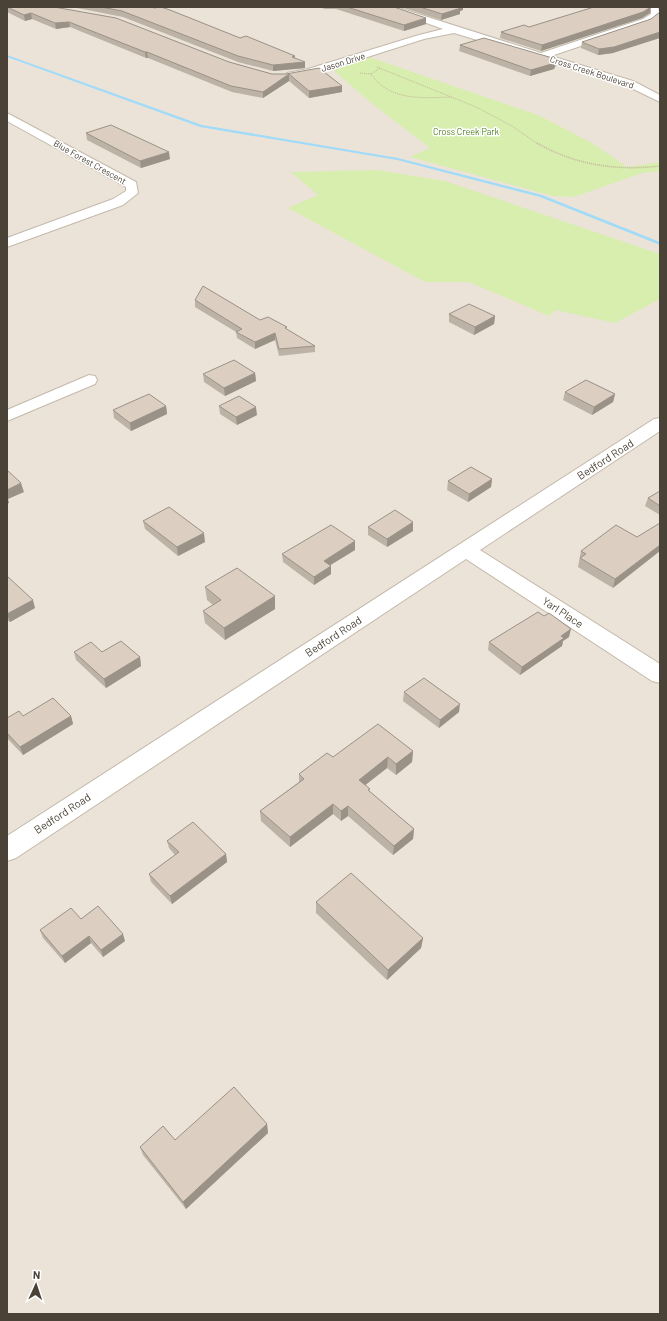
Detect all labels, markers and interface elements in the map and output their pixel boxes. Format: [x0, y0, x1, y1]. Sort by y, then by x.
street label: Jason Drive [320, 50, 367, 74]
street label: Cross Creek Boulevard [549, 53, 635, 91]
park label: Cross Creek Park [433, 126, 500, 137]
street label: Blue Forest Crescent [52, 137, 128, 187]
street label: Bedford Road [574, 436, 636, 482]
street label: Yarl Place [540, 594, 586, 630]
street label: Bedford Road [302, 613, 364, 659]
street label: Bedford Road [31, 790, 93, 836]
north arrow [16, 1265, 56, 1305]
text: N [33, 1268, 41, 1281]

